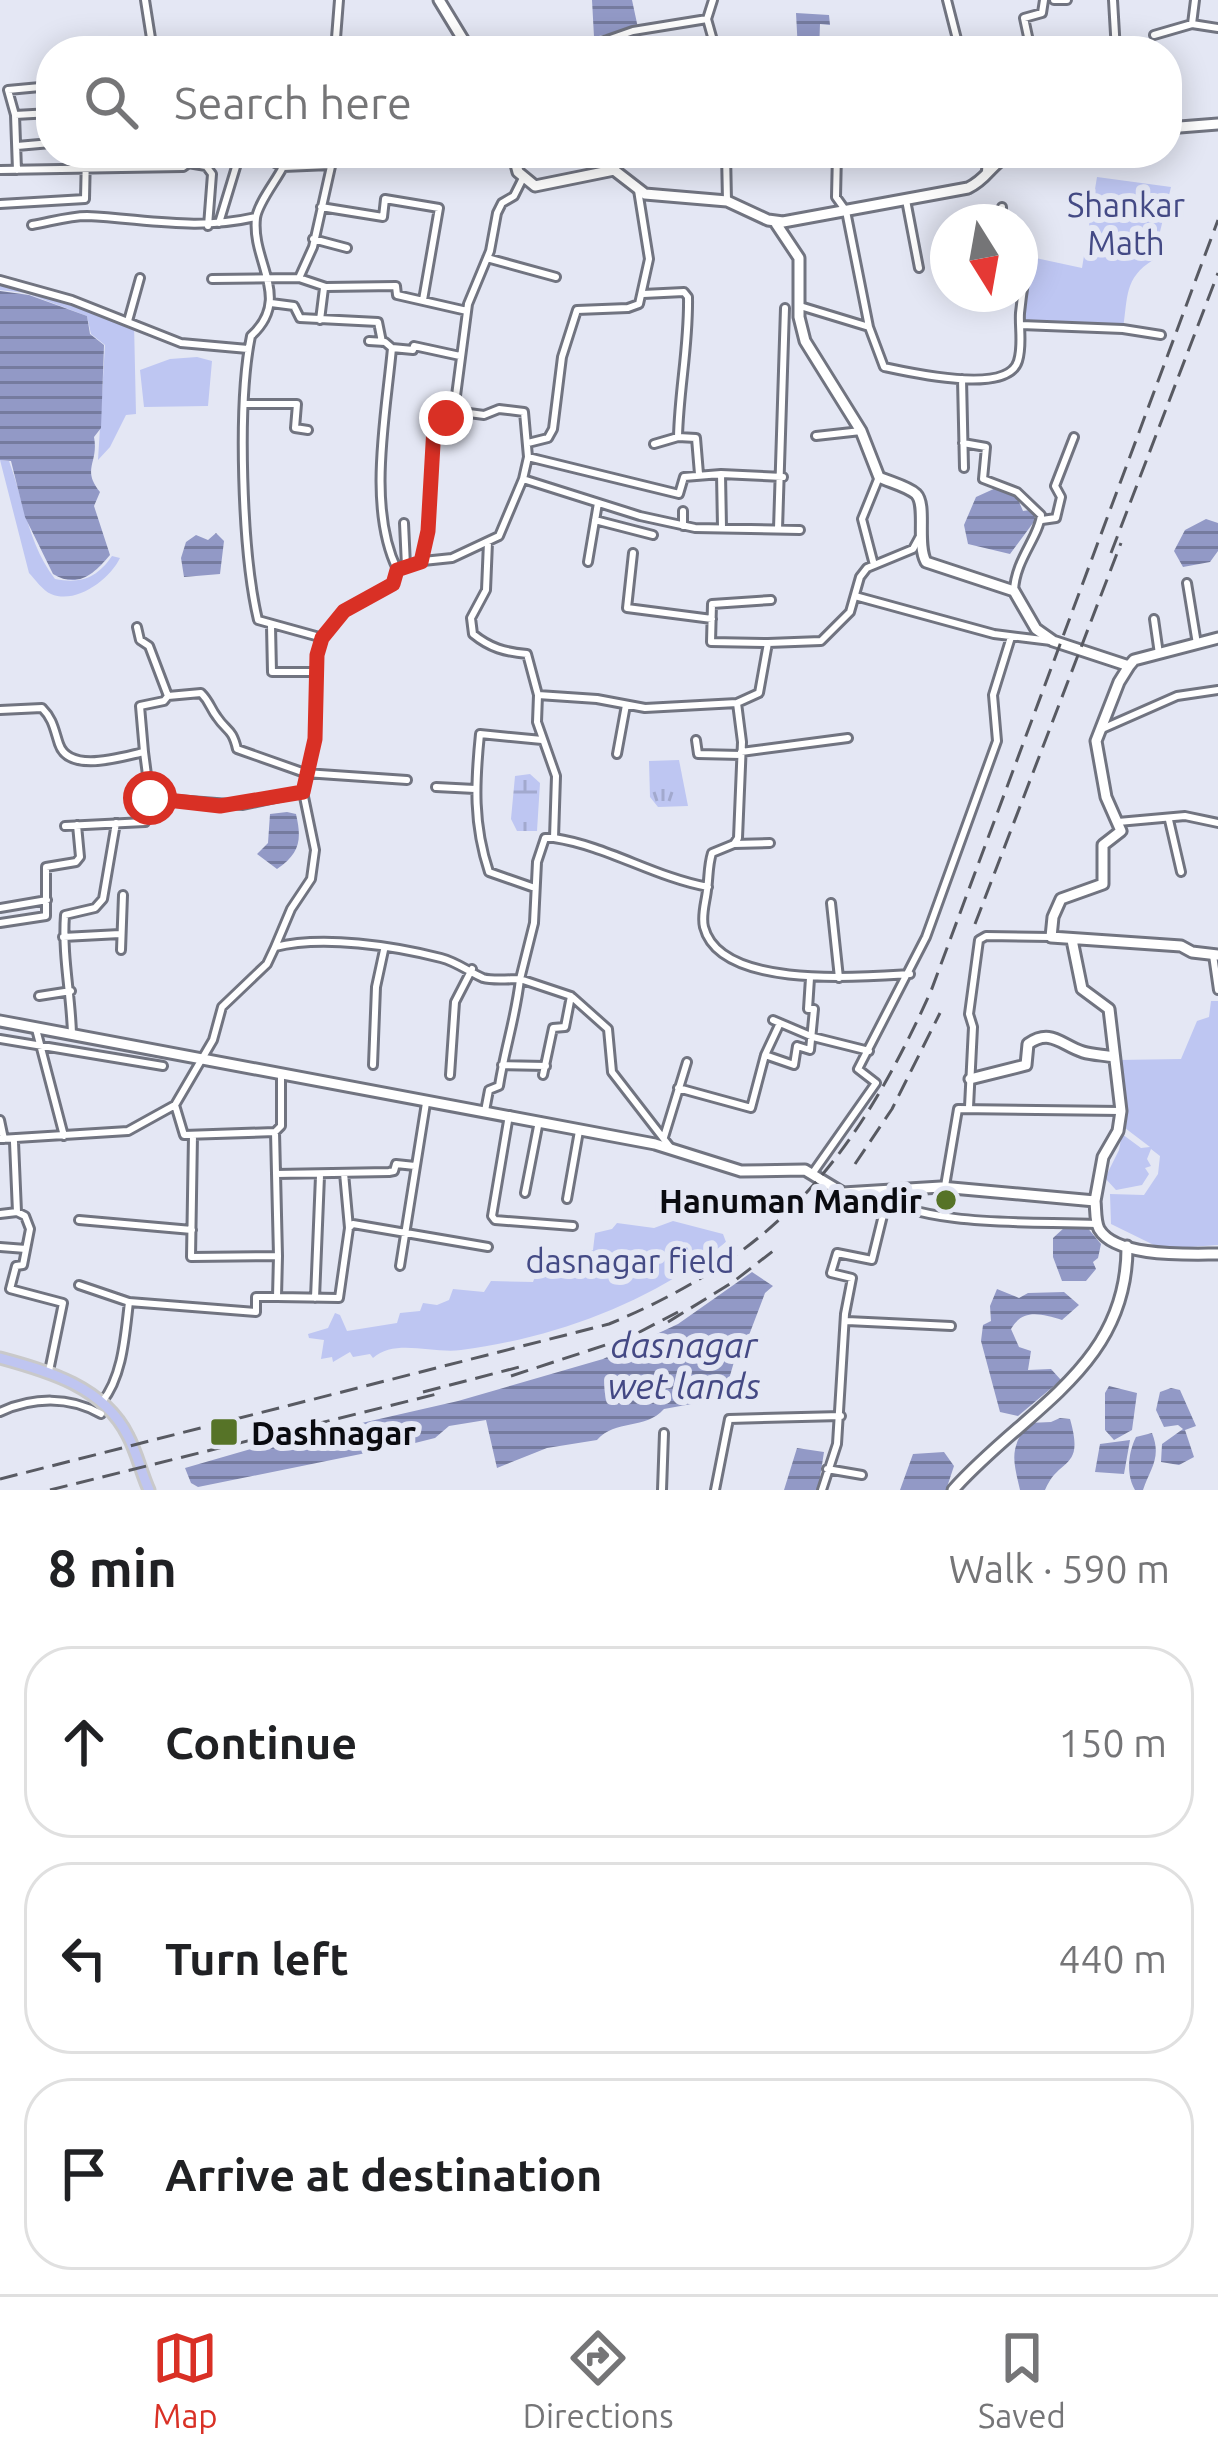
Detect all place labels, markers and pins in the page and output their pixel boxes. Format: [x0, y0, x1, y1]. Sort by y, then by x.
place label: Hanuman Mandir [659, 1182, 922, 1219]
marker: Hanuman Mandir [933, 1187, 959, 1213]
place label: Dashnagar [251, 1414, 416, 1451]
marker: Dashnagar [208, 1416, 240, 1448]

